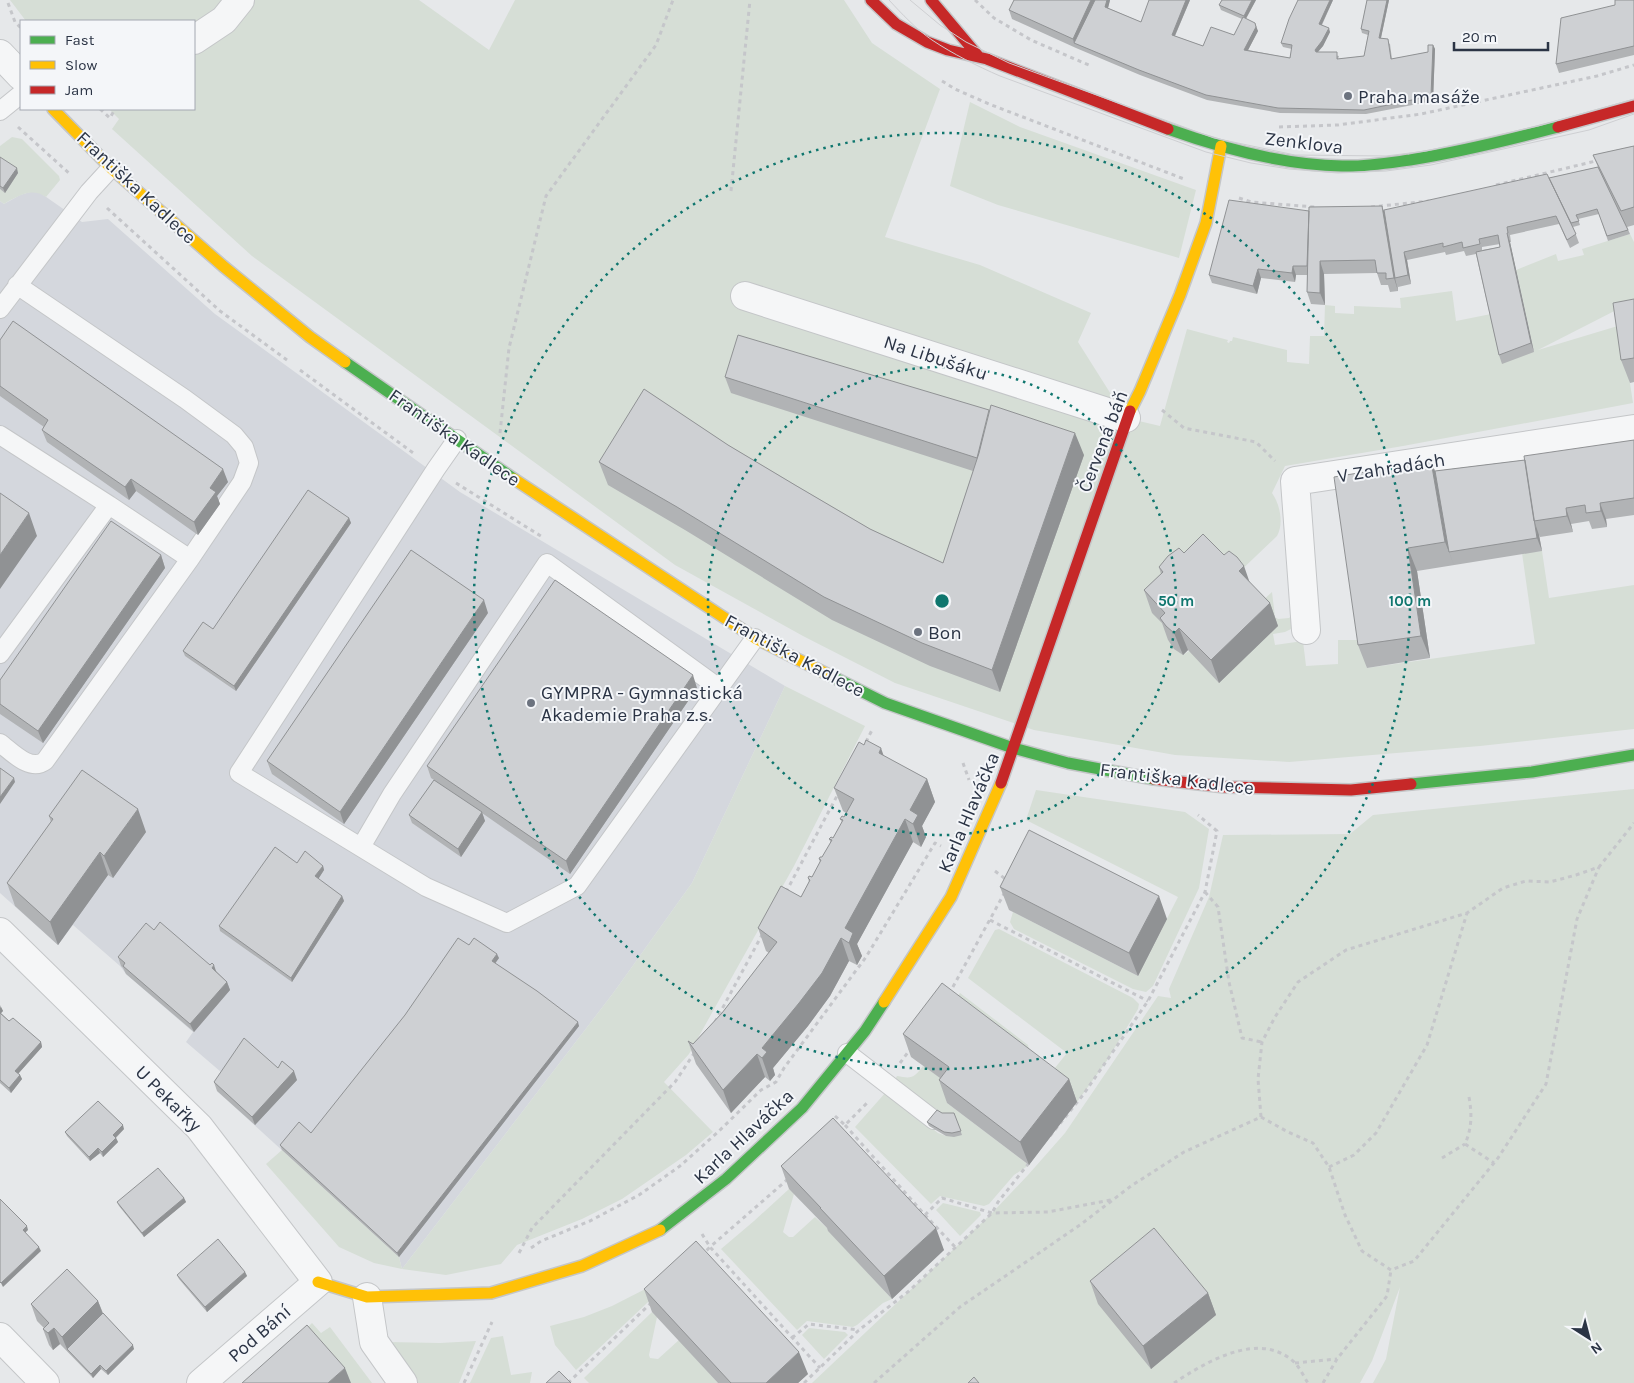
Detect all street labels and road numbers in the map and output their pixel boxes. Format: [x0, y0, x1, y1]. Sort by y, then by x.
street label: Františka Kadlece [72, 127, 201, 249]
street label: Zenklova [1263, 127, 1344, 159]
street label: Na Libušáku [881, 331, 990, 385]
street label: Františka Kadlece [385, 384, 524, 491]
street label: Červená báň [1073, 387, 1132, 495]
street label: V Zahradách [1336, 449, 1447, 487]
street label: Františka Kadlece [721, 610, 868, 702]
street label: Karla Hlaváčka [934, 749, 1004, 876]
street label: Františka Kadlece [1099, 759, 1255, 799]
street label: U Pekařky [131, 1061, 206, 1136]
street label: Karla Hlaváčka [689, 1085, 798, 1189]
street label: Pod Bání [224, 1300, 296, 1367]

